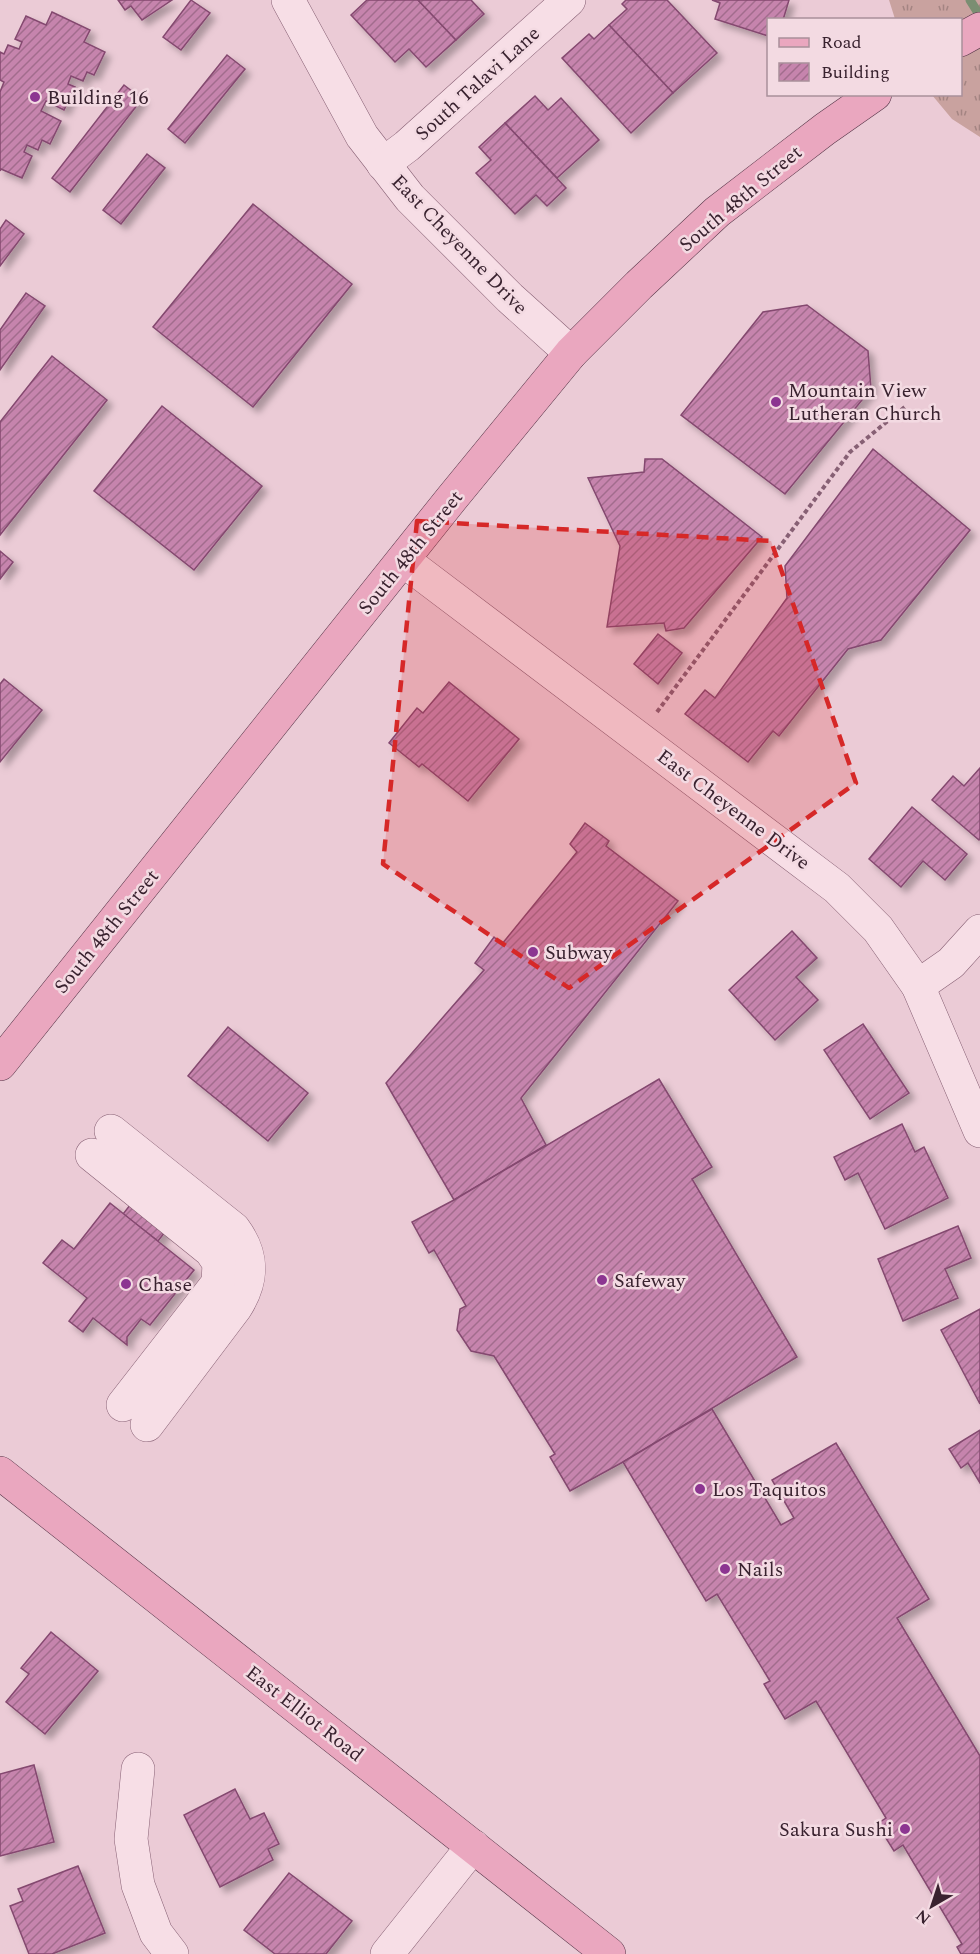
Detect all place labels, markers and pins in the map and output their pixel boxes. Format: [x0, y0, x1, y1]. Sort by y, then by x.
place label: Building 16 [47, 83, 148, 113]
marker: Building 16 [28, 90, 42, 104]
place label: Mountain View Lutheran Church [788, 376, 941, 429]
marker: Mountain View Lutheran Church [769, 395, 783, 409]
place label: Subway [545, 938, 614, 968]
marker: Subway [526, 945, 540, 959]
place label: Safeway [614, 1266, 687, 1296]
place label: Chase [138, 1270, 192, 1300]
marker: Safeway [595, 1273, 609, 1287]
marker: Chase [119, 1277, 133, 1291]
place label: Los Taquitos [712, 1475, 827, 1505]
marker: Los Taquitos [693, 1482, 707, 1496]
place label: Nails [737, 1555, 783, 1585]
marker: Nails [718, 1562, 732, 1576]
place label: Sakura Sushi [779, 1815, 893, 1845]
marker: Sakura Sushi [898, 1822, 912, 1836]

